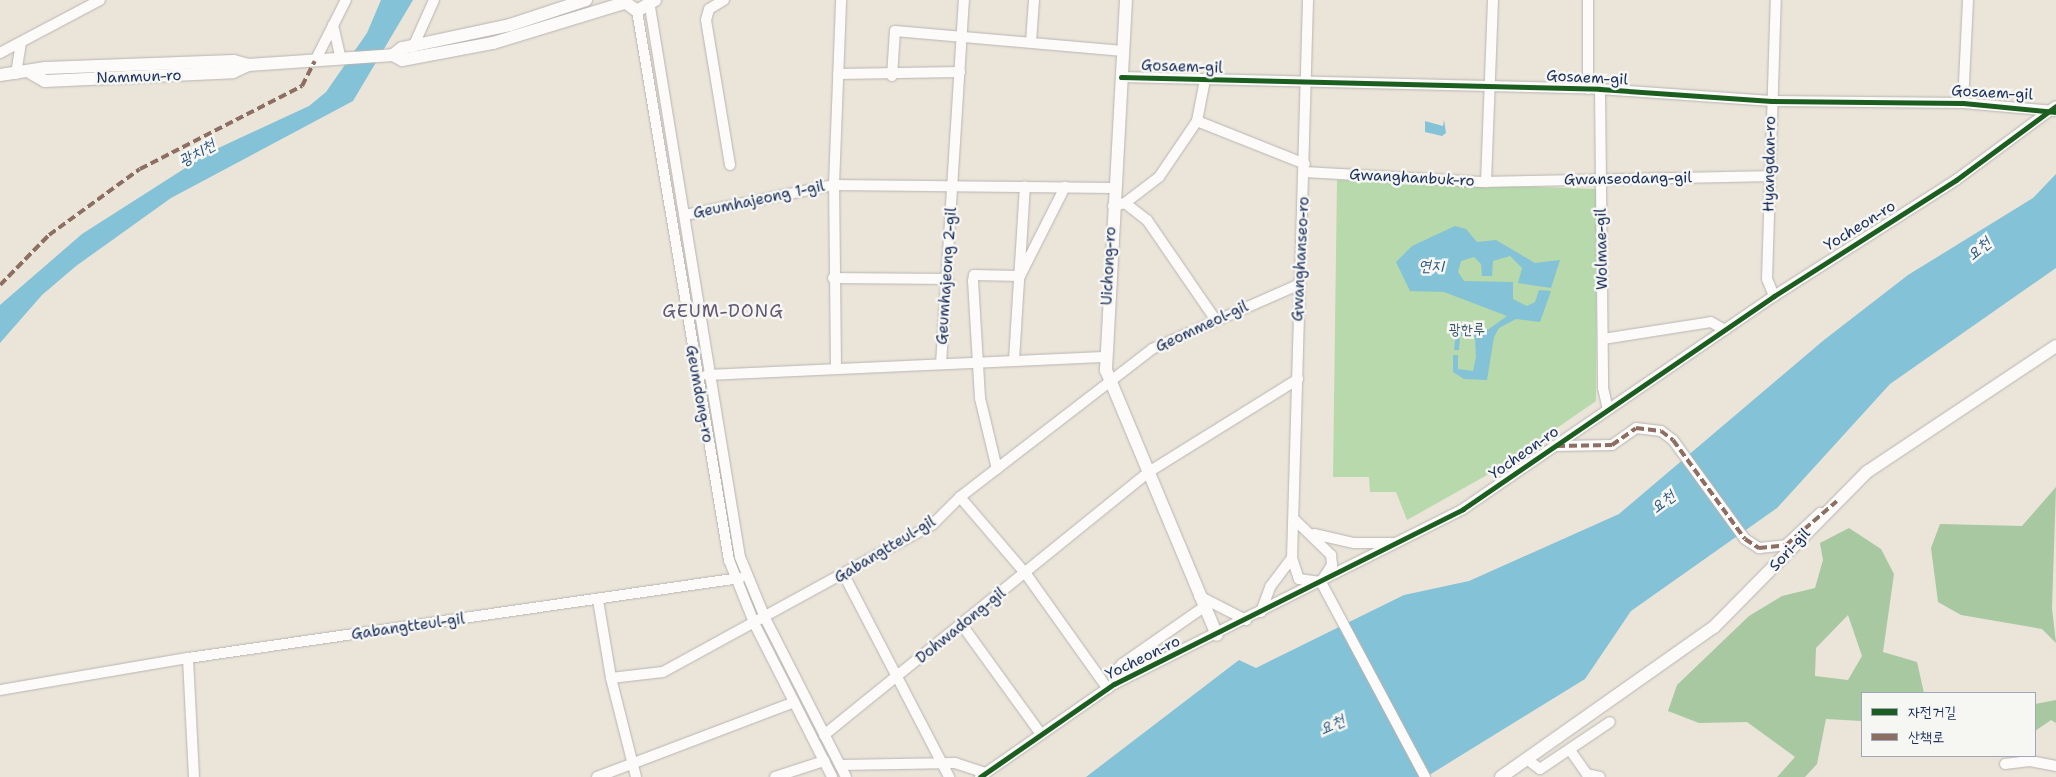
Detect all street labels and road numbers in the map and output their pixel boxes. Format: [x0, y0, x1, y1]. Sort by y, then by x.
street label: Gosaem-gil [1141, 57, 1223, 77]
street label: Nammun-ro [96, 67, 182, 87]
street label: Gosaem-gil [1546, 67, 1628, 89]
street label: Gosaem-gil [1951, 82, 2033, 104]
street label: Hyangdan-ro [1760, 116, 1780, 212]
street label: Gwanghanbuk-ro [1349, 166, 1475, 190]
street label: Gwanseodang-gil [1564, 169, 1692, 189]
street label: Geumhajeong 1-gil [692, 177, 826, 223]
street label: Gwanghanseo-ro [1289, 196, 1313, 322]
street label: Yocheon-ro [1821, 197, 1899, 255]
street label: Geumhajeong 2-gil [933, 207, 961, 345]
street label: Wolmae-gil [1592, 208, 1612, 290]
street label: Uichong-ro [1098, 226, 1120, 306]
street label: Geommeol-gil [1153, 298, 1251, 356]
street label: Geumdong-ro [682, 344, 716, 444]
street label: Yocheon-ro [1486, 422, 1562, 484]
street label: Gabangtteul-gil [831, 513, 939, 587]
street label: Sori-gil [1766, 525, 1814, 575]
street label: Dohwadong-gil [913, 584, 1009, 668]
street label: Gabangtteul-gil [350, 610, 466, 644]
street label: Yocheon-ro [1103, 632, 1183, 684]

